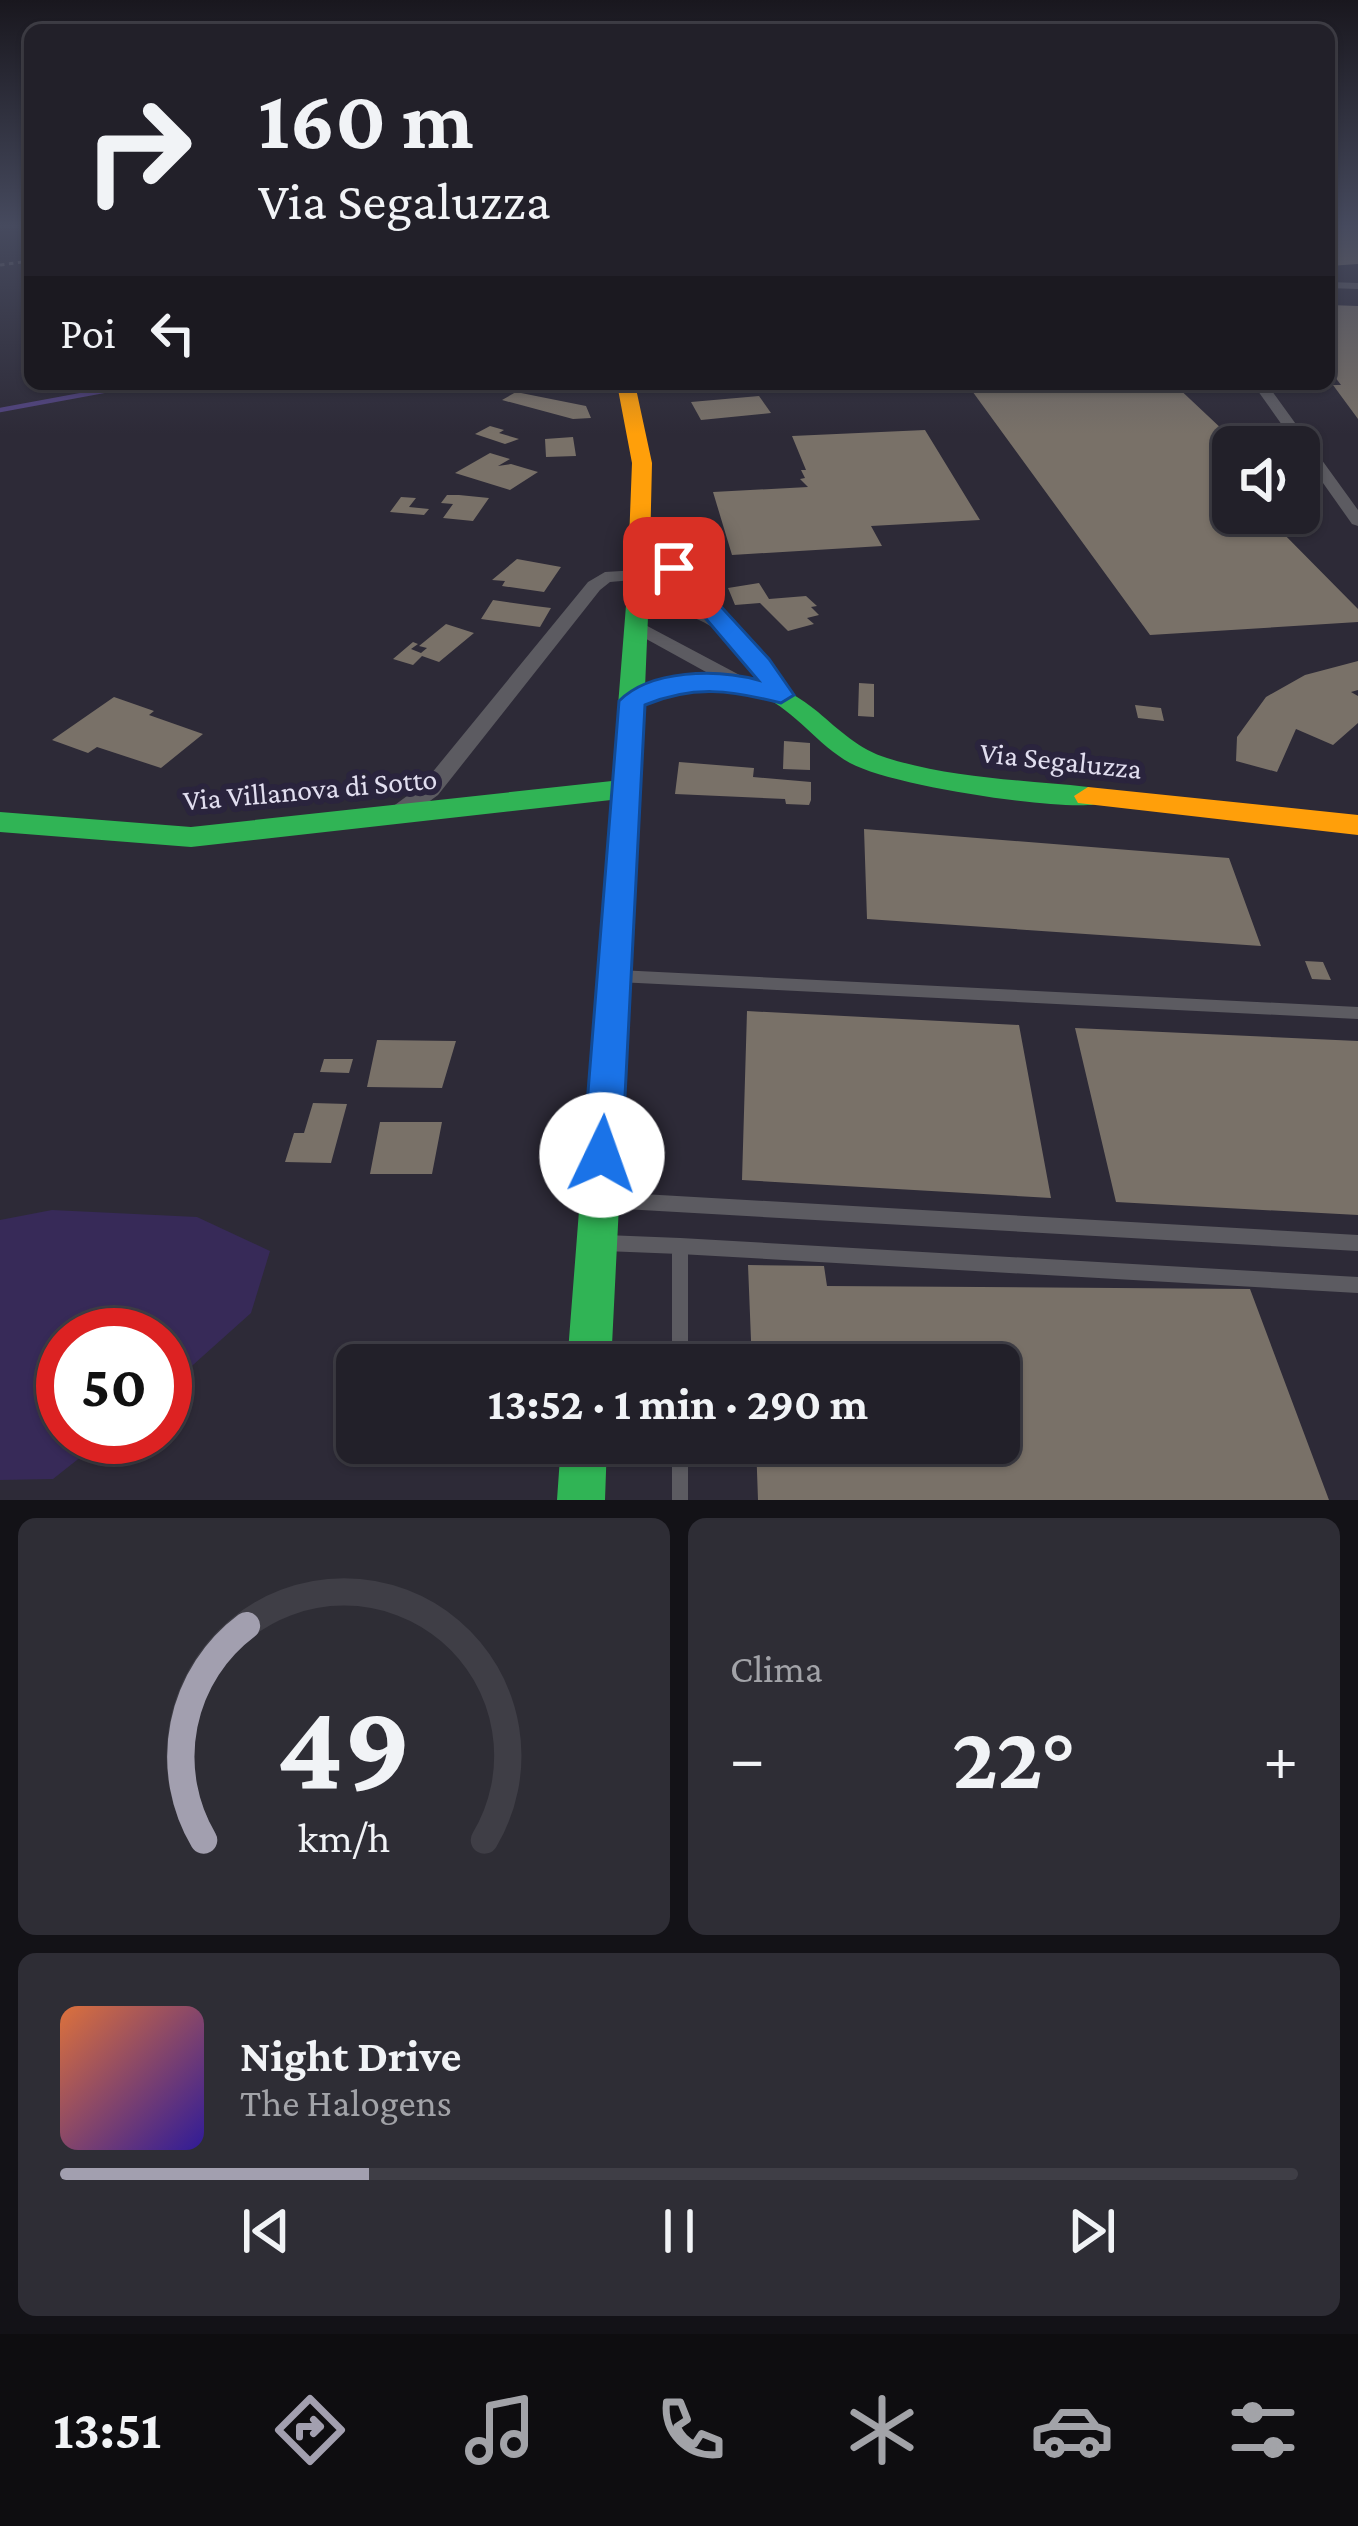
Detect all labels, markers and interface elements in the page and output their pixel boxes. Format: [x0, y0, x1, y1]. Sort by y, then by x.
icon: right [60, 72, 216, 228]
text: 160 m [258, 73, 474, 166]
text: Via Segaluzza [258, 171, 551, 231]
icon: left [140, 300, 206, 366]
text: Poi [60, 308, 116, 358]
map controls [1212, 426, 1320, 534]
button: sound [1212, 426, 1320, 534]
pin [623, 517, 725, 619]
icon: arrive [641, 535, 707, 601]
street label: Via Segaluzza [978, 735, 1144, 786]
street label: Via Villanova di Sotto [182, 761, 438, 817]
position arrow [539, 1092, 665, 1218]
speed limit sign: 50 [36, 1308, 192, 1464]
text: 13:52 · 1 min · 290 m [488, 1379, 868, 1429]
text: Clima [730, 1647, 823, 1690]
text: 49 [277, 1677, 411, 1816]
text: 22° [952, 1707, 1076, 1807]
text: − [730, 1721, 765, 1794]
text: + [1263, 1721, 1298, 1794]
text: km/h [298, 1813, 390, 1860]
text: Night Drive [240, 2031, 461, 2081]
text: The Halogens [240, 2081, 452, 2124]
icon: previous [233, 2198, 299, 2264]
icon: pause [646, 2198, 712, 2264]
icon: next [1059, 2198, 1125, 2264]
icon: directions [268, 2388, 352, 2472]
icon: music [458, 2388, 542, 2472]
icon: phone [649, 2388, 733, 2472]
icon: climate [840, 2388, 924, 2472]
icon: car [1030, 2388, 1114, 2472]
icon: filters [1221, 2388, 1305, 2472]
text: 13:51 [53, 2400, 161, 2460]

